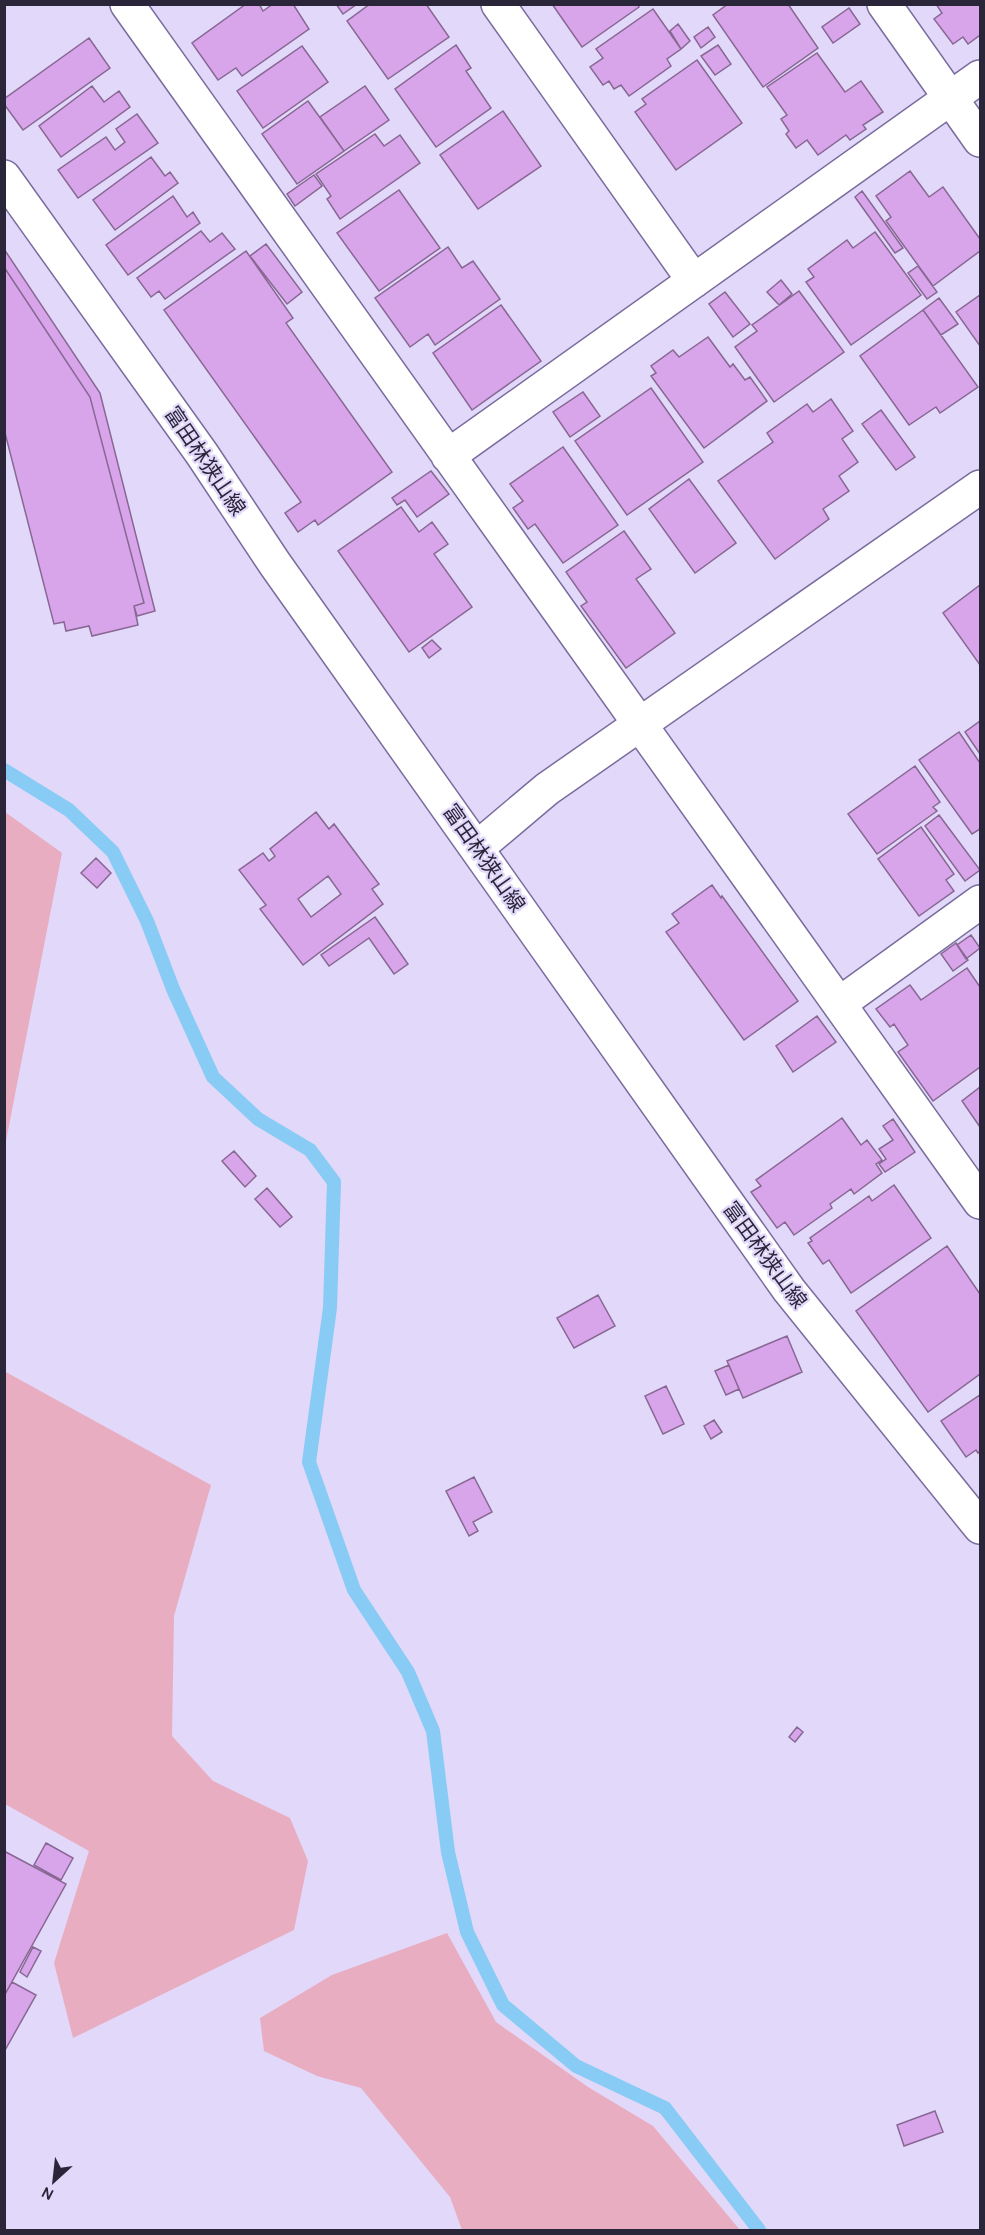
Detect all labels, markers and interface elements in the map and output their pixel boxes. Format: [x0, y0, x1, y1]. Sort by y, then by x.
street label: 富田林狭山線 [160, 402, 250, 520]
street label: 富田林狭山線 [438, 800, 530, 916]
street label: 富田林狭山線 [718, 1197, 812, 1313]
north arrow [24, 2151, 84, 2211]
text: N [38, 2183, 57, 2205]

